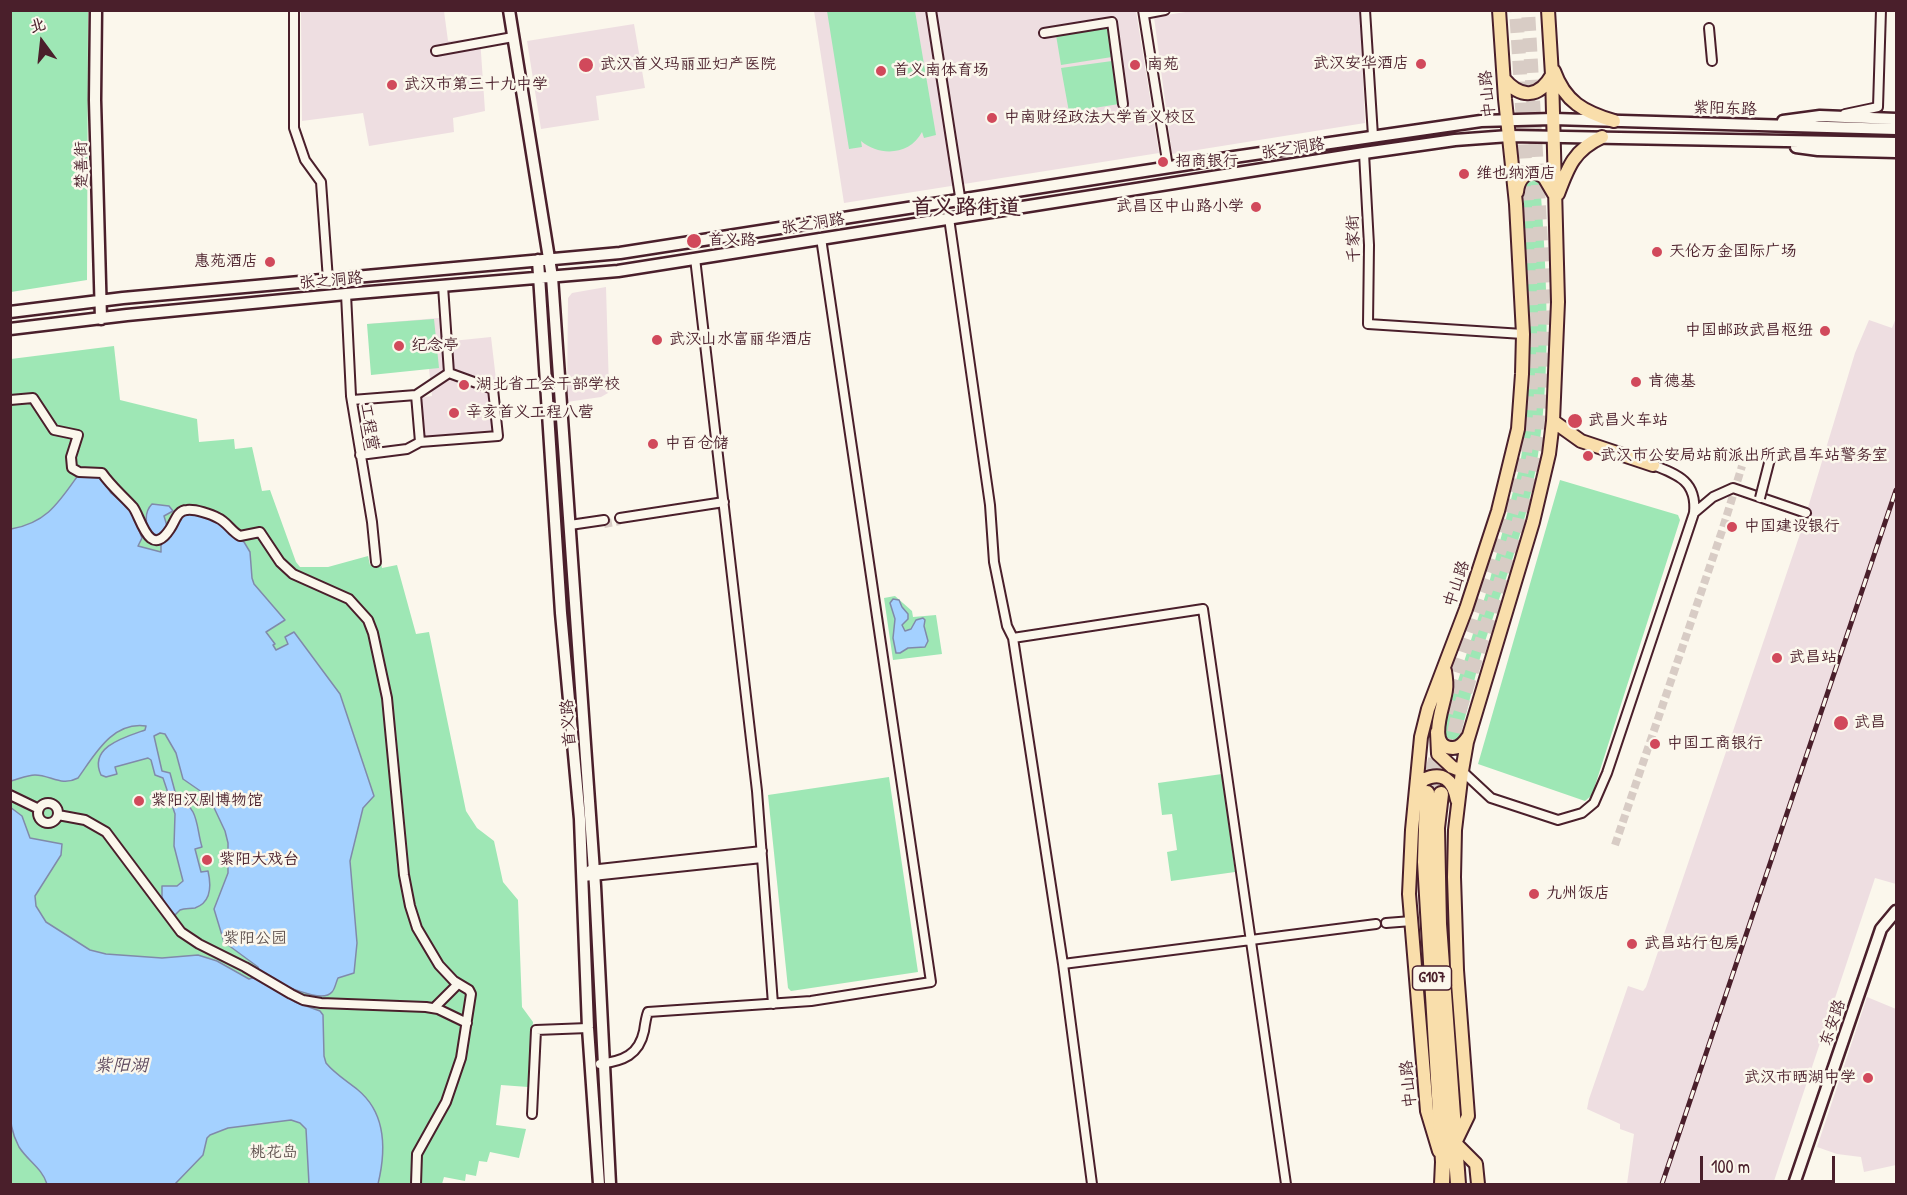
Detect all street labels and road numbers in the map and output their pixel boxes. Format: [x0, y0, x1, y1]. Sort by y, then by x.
street label: 中山路 [1476, 69, 1500, 119]
street label: 紫阳东路 [1693, 98, 1757, 120]
street label: 张之洞路 [1260, 135, 1326, 163]
street label: 楚善街 [72, 141, 92, 189]
street label: 张之洞路 [780, 210, 846, 238]
street label: 千家街 [1344, 215, 1364, 263]
street label: 张之洞路 [298, 269, 364, 293]
street label: 工程营 [356, 402, 382, 452]
street label: 中山路 [1440, 558, 1474, 610]
street label: 首义路 [558, 698, 580, 748]
road number: G107 [1412, 966, 1452, 990]
street label: 东安路 [1816, 997, 1850, 1049]
street label: 中山路 [1397, 1059, 1421, 1109]

